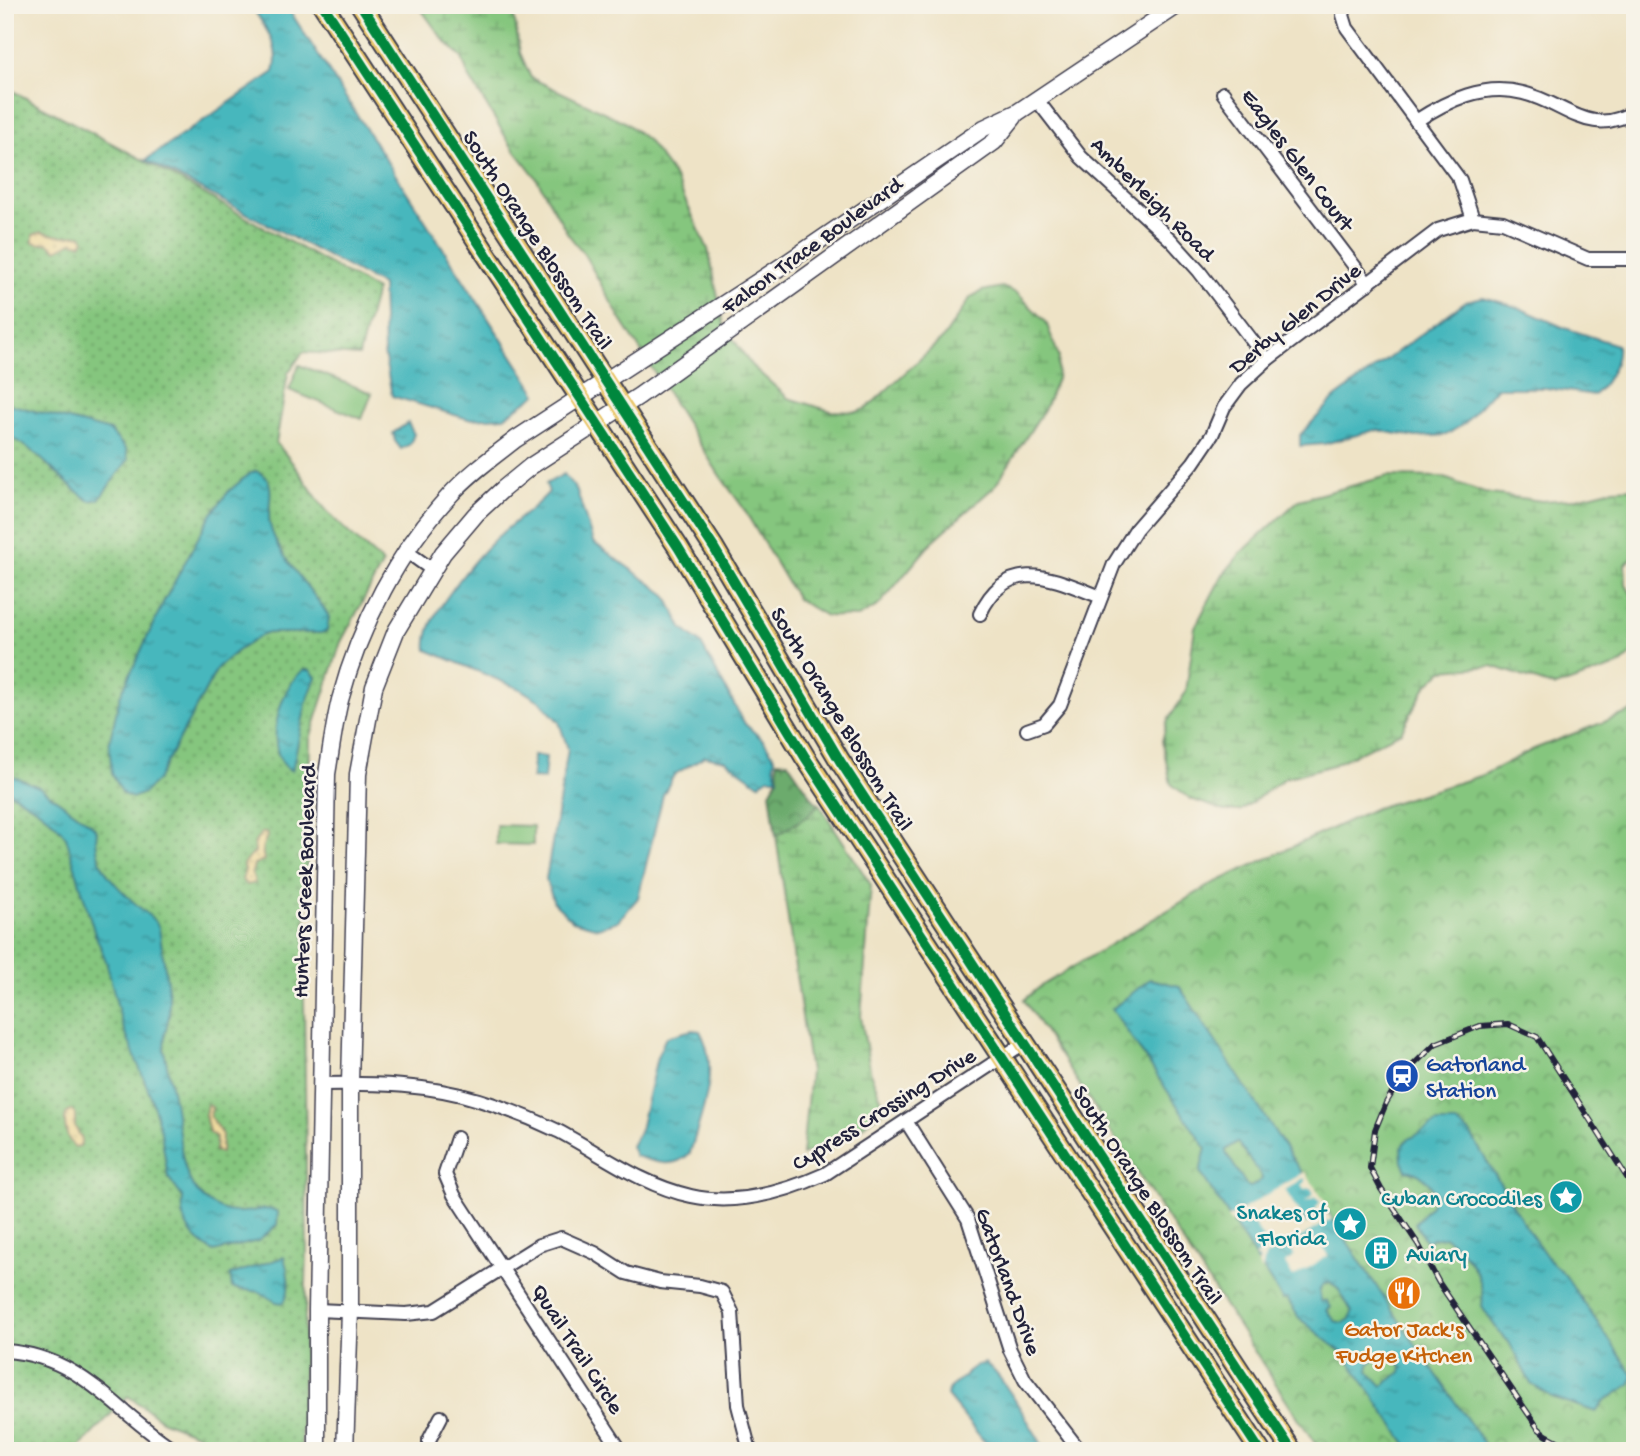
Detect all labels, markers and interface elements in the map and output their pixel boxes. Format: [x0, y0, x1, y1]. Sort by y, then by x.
street label: Eagles Glen Court [1234, 84, 1360, 239]
street label: South Orange Blossom Trail [455, 126, 617, 356]
street label: Amberleigh Road [1084, 133, 1221, 269]
street label: Falcon Trace Boulevard [717, 171, 910, 322]
street label: Derby Glen Drive [1223, 258, 1368, 382]
street label: South Orange Blossom Trail [763, 603, 917, 836]
street label: Hunters Creek Boulevard [289, 762, 324, 999]
street label: Cypress Crossing Drive [788, 1043, 983, 1178]
place label: Gatorland Station [1426, 1053, 1527, 1106]
station icon: Gatorland Station [1383, 1057, 1421, 1095]
street label: South Orange Blossom Trail [1065, 1081, 1227, 1311]
place icon: Cuban Crocodiles [1547, 1178, 1585, 1216]
place label: Cuban Crocodiles [1381, 1187, 1543, 1214]
place label: Snakes of Florida [1237, 1201, 1328, 1254]
street label: Gatorland Drive [968, 1205, 1046, 1360]
place icon: Snakes of Florida [1331, 1205, 1369, 1243]
building icon: Aviary [1362, 1234, 1400, 1272]
place label: Aviary [1406, 1243, 1467, 1270]
restaurant icon: Gator Jack's Fudge Kitchen [1385, 1274, 1423, 1312]
street label: Quail Trail Circle [524, 1280, 629, 1421]
place label: Gator Jack's Fudge Kitchen [1335, 1318, 1472, 1371]

